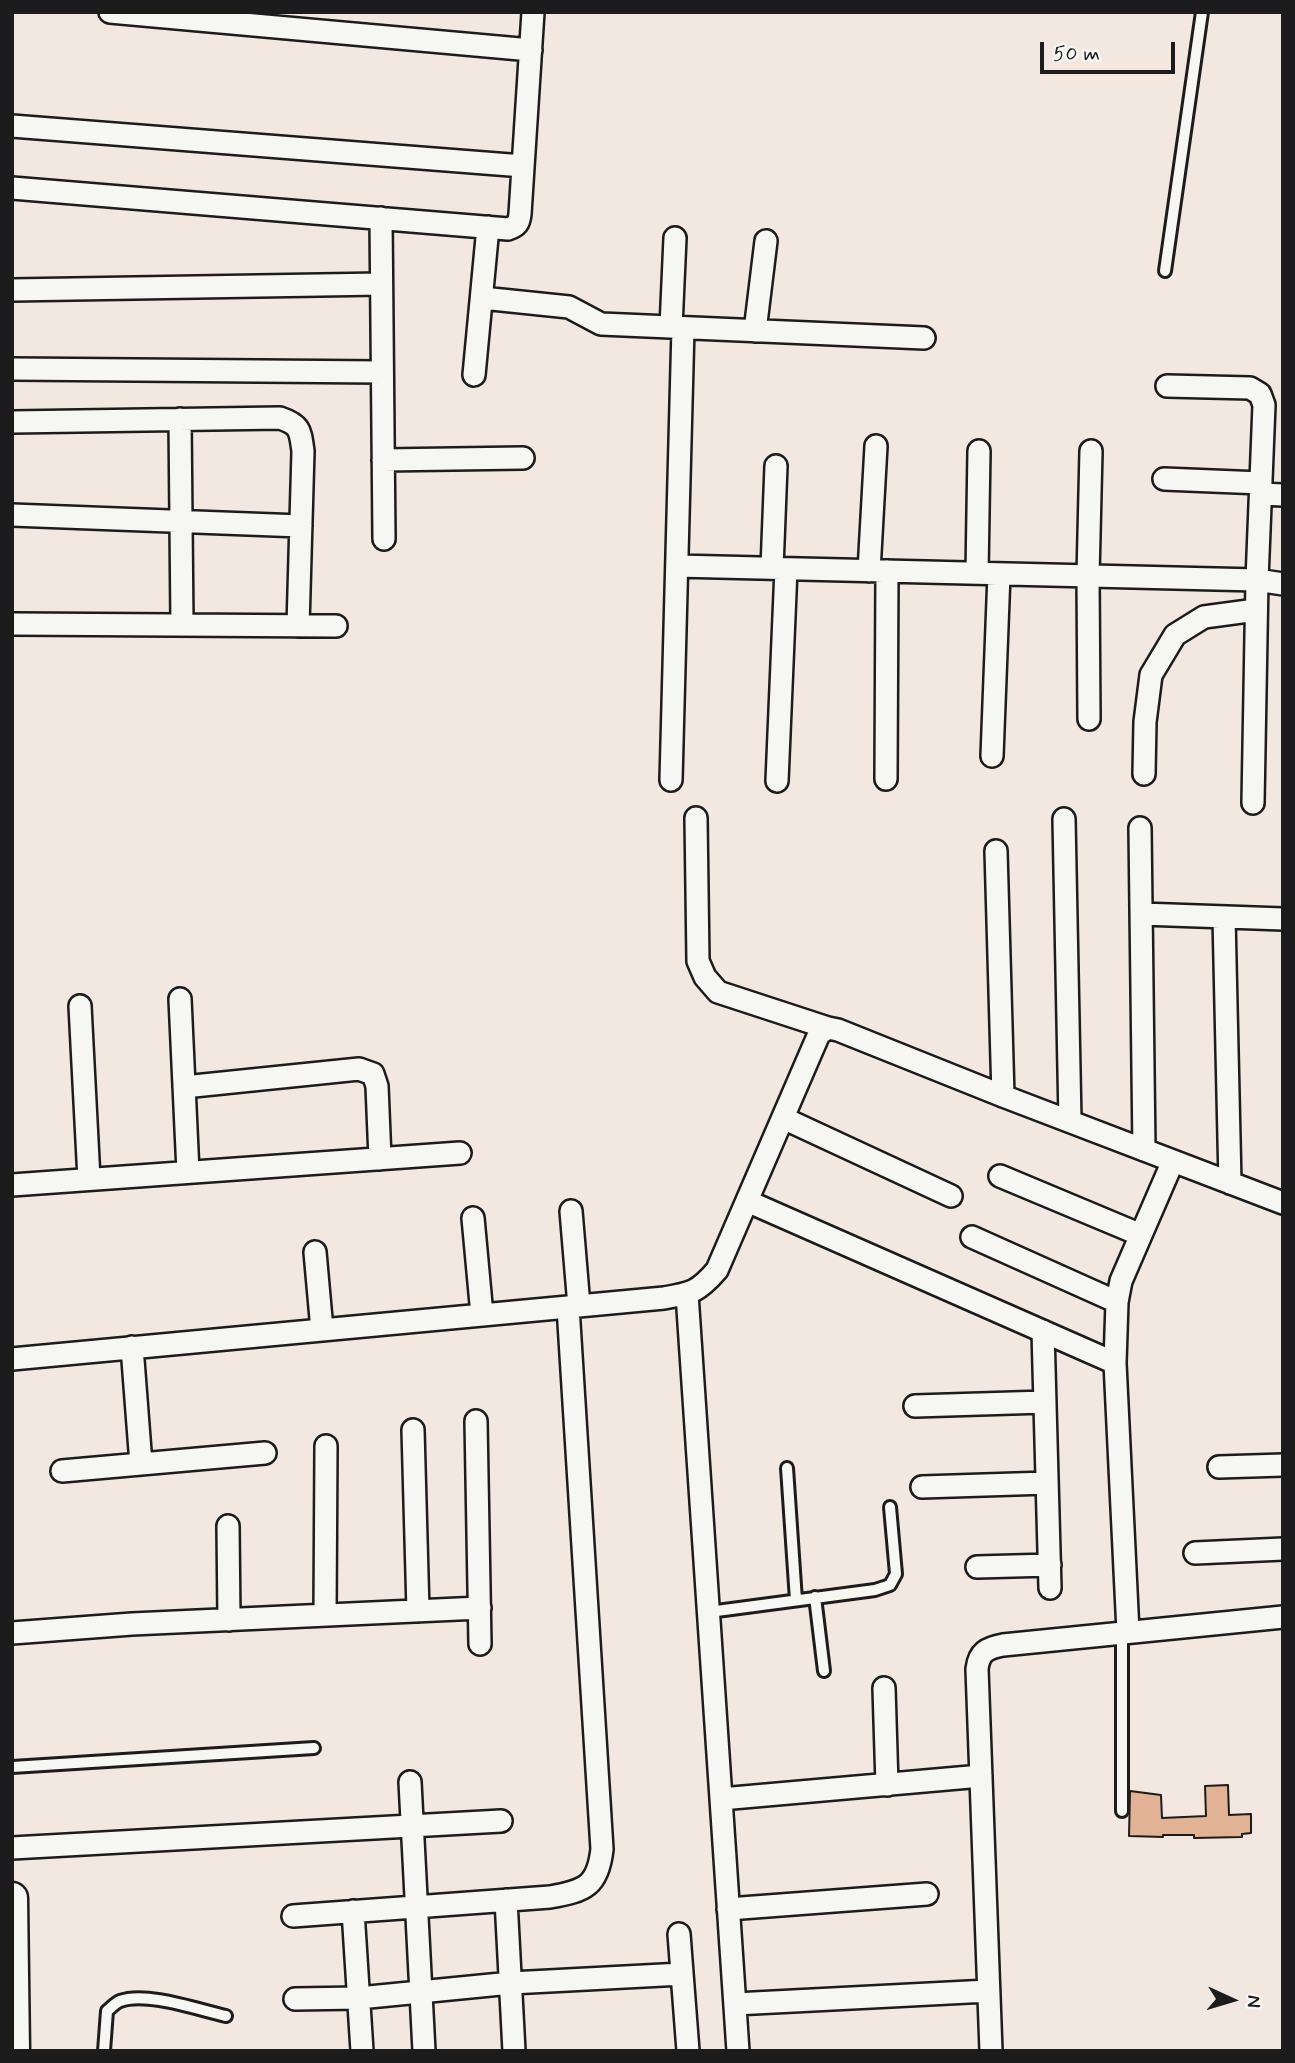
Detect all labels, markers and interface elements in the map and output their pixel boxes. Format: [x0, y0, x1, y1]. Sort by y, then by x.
scale bar [1043, 28, 1178, 72]
text: 50 m [1053, 40, 1100, 68]
north arrow [1197, 1965, 1267, 2035]
text: N [1241, 1994, 1266, 2009]

